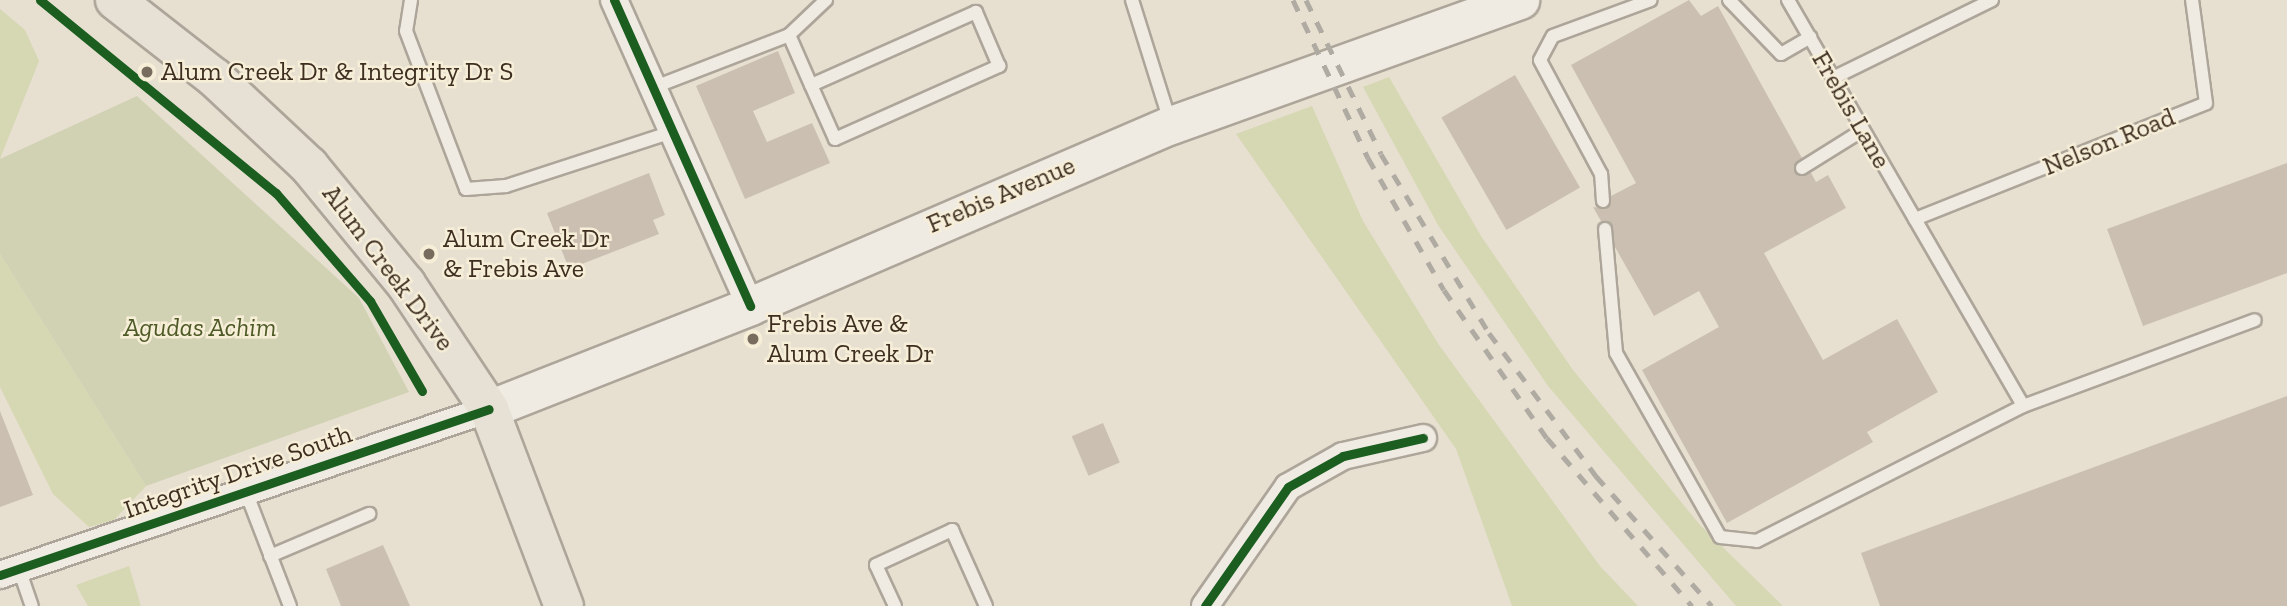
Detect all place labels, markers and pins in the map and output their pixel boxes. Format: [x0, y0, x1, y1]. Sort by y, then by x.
place label: Alum Creek Dr & Integrity Dr S [161, 56, 515, 88]
marker: Alum Creek Dr & Integrity Dr S [139, 64, 155, 80]
place label: Alum Creek Dr & Frebis Ave [443, 223, 611, 284]
marker: Alum Creek Dr & Frebis Ave [421, 246, 437, 262]
place label: Frebis Ave & Alum Creek Dr [767, 308, 935, 370]
marker: Frebis Ave & Alum Creek Dr [745, 331, 761, 347]

